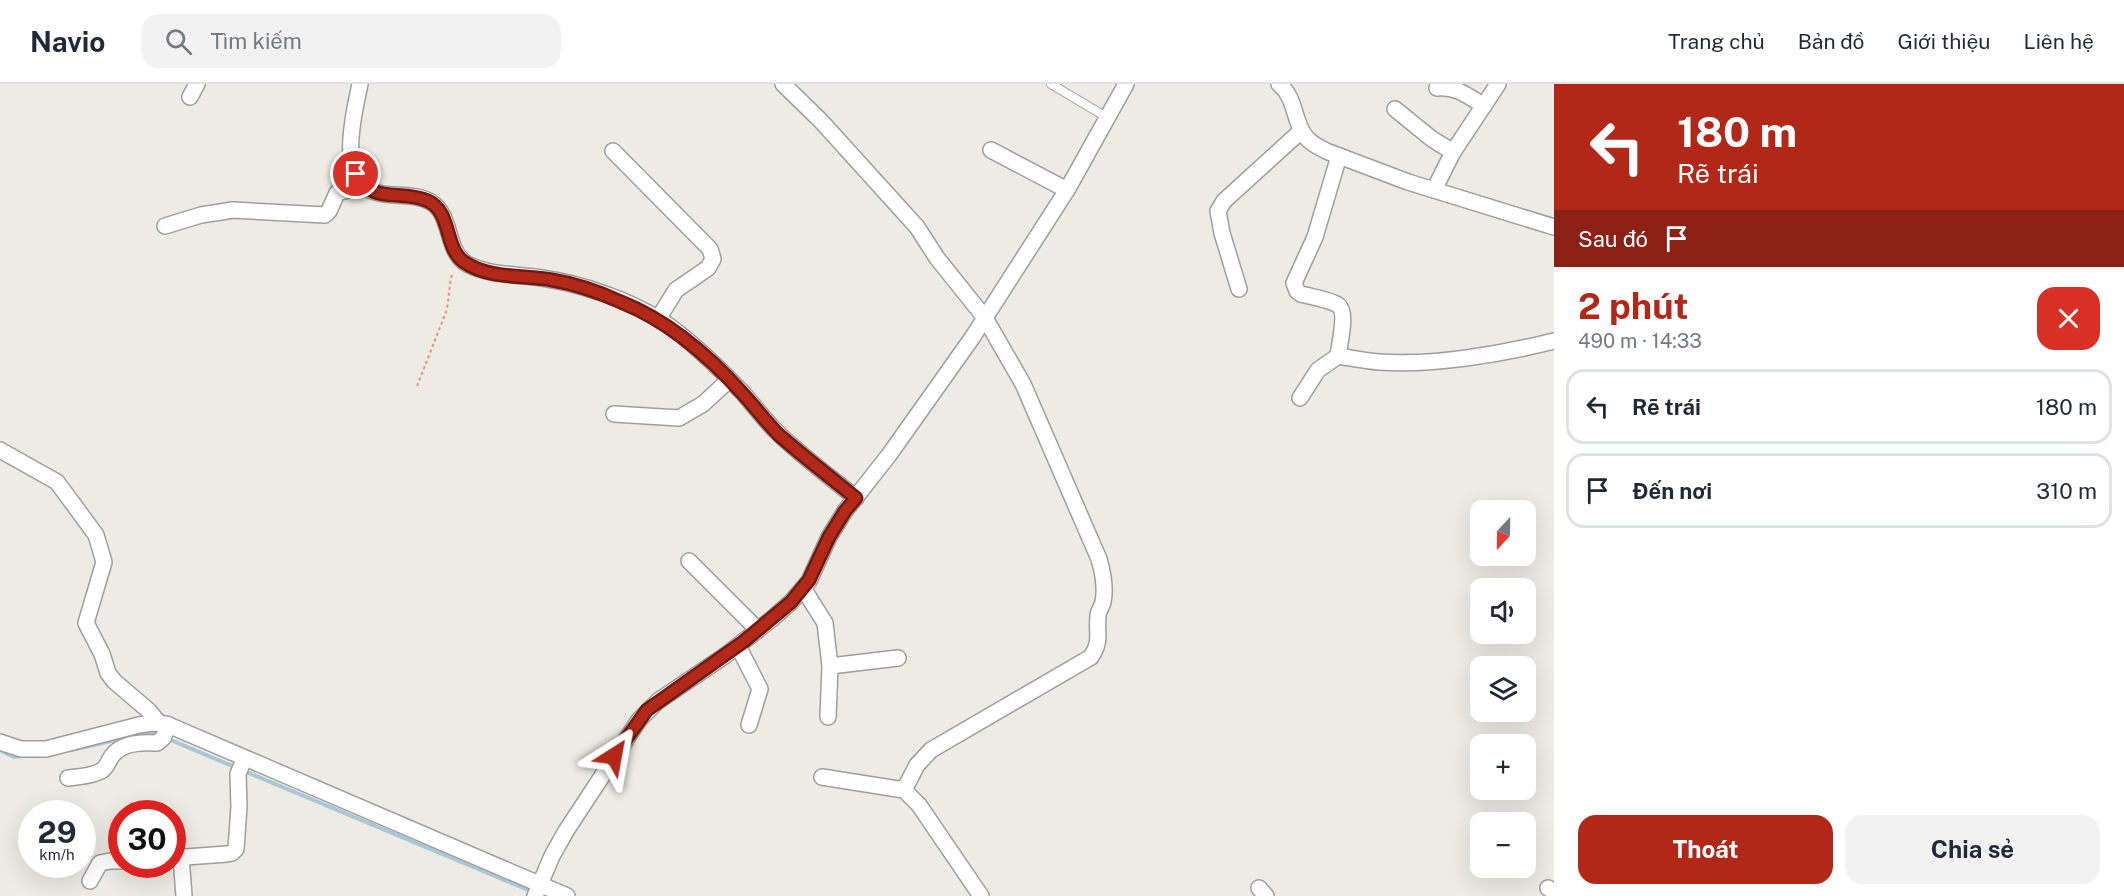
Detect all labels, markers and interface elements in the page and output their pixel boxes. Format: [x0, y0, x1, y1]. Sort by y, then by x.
search box [141, 14, 561, 68]
text: Navio [30, 25, 105, 58]
icon: search [162, 25, 195, 58]
text: Tìm kiếm [210, 28, 302, 54]
text: Trang chủ [1668, 29, 1765, 54]
text: Bản đồ [1798, 29, 1865, 54]
text: Giới thiệu [1898, 29, 1991, 54]
text: Liên hệ [2024, 29, 2094, 54]
text: 180 m [1677, 107, 1797, 156]
icon: left [1578, 108, 1656, 186]
pin [330, 148, 381, 199]
icon: arrive [339, 157, 372, 190]
text: Rẽ trái [1677, 157, 1759, 189]
icon: arrive [1660, 222, 1693, 255]
text: Sau đó [1578, 226, 1648, 252]
text: 2 phút [1578, 285, 1689, 327]
button: close [2037, 287, 2100, 350]
text: 490 m · 14:33 [1578, 329, 1702, 353]
icon: left [1581, 390, 1614, 423]
text: Rẽ trái [1632, 394, 1701, 420]
text: 180 m [2036, 394, 2097, 420]
icon: arrive [1581, 474, 1614, 507]
text: Đến nơi [1632, 478, 1712, 504]
text: 310 m [2036, 478, 2097, 504]
north arrow [1470, 500, 1536, 566]
map controls [1470, 500, 1536, 878]
button: sound [1470, 578, 1536, 644]
button: layers [1470, 656, 1536, 722]
position arrow [582, 724, 646, 788]
button: + [1470, 734, 1536, 800]
speed limit sign: 30 [108, 800, 186, 878]
button: − [1470, 812, 1536, 878]
text: 29 [38, 814, 76, 850]
button: Thoát [1578, 815, 1833, 884]
button: Chia sẻ [1845, 815, 2100, 884]
text: km/h [39, 846, 75, 863]

